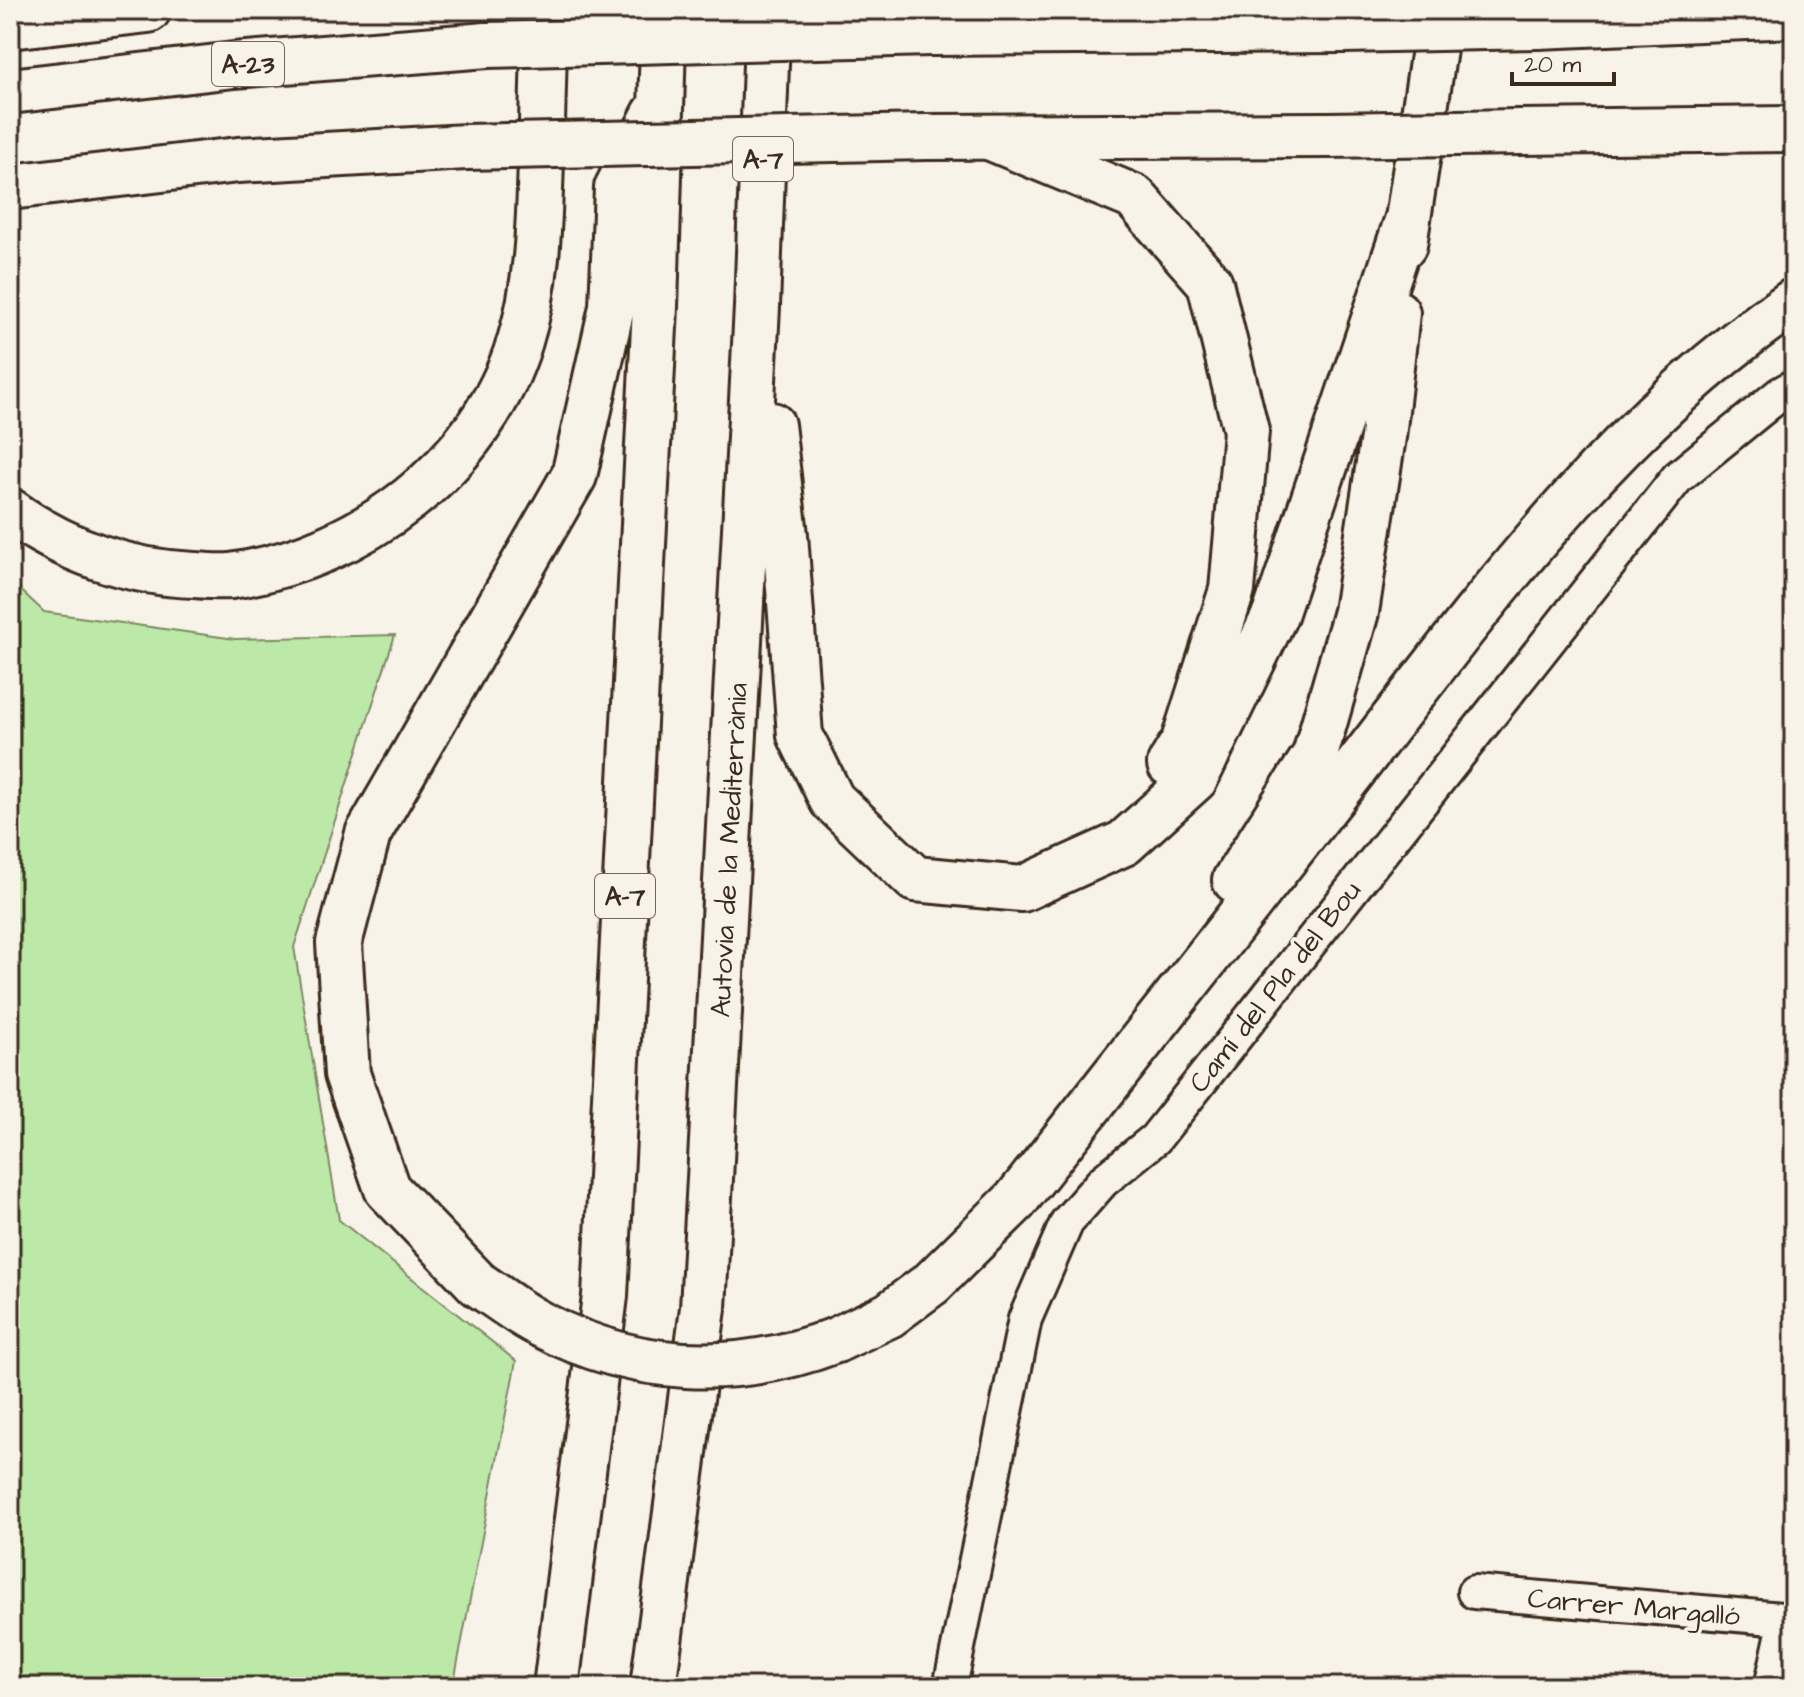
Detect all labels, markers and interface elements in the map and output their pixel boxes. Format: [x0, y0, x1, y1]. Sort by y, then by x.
scale bar [1512, 36, 1614, 86]
road number: A-23 [212, 42, 284, 86]
text: 20 m [1524, 48, 1581, 82]
road number: A-7 [733, 137, 793, 181]
street label: Autovia de la Mediterrània [701, 682, 758, 1018]
street label: Camí del Pla del Bou [1180, 873, 1370, 1101]
road number: A-7 [595, 874, 655, 918]
street label: Carrer Margalló [1526, 1579, 1742, 1637]

